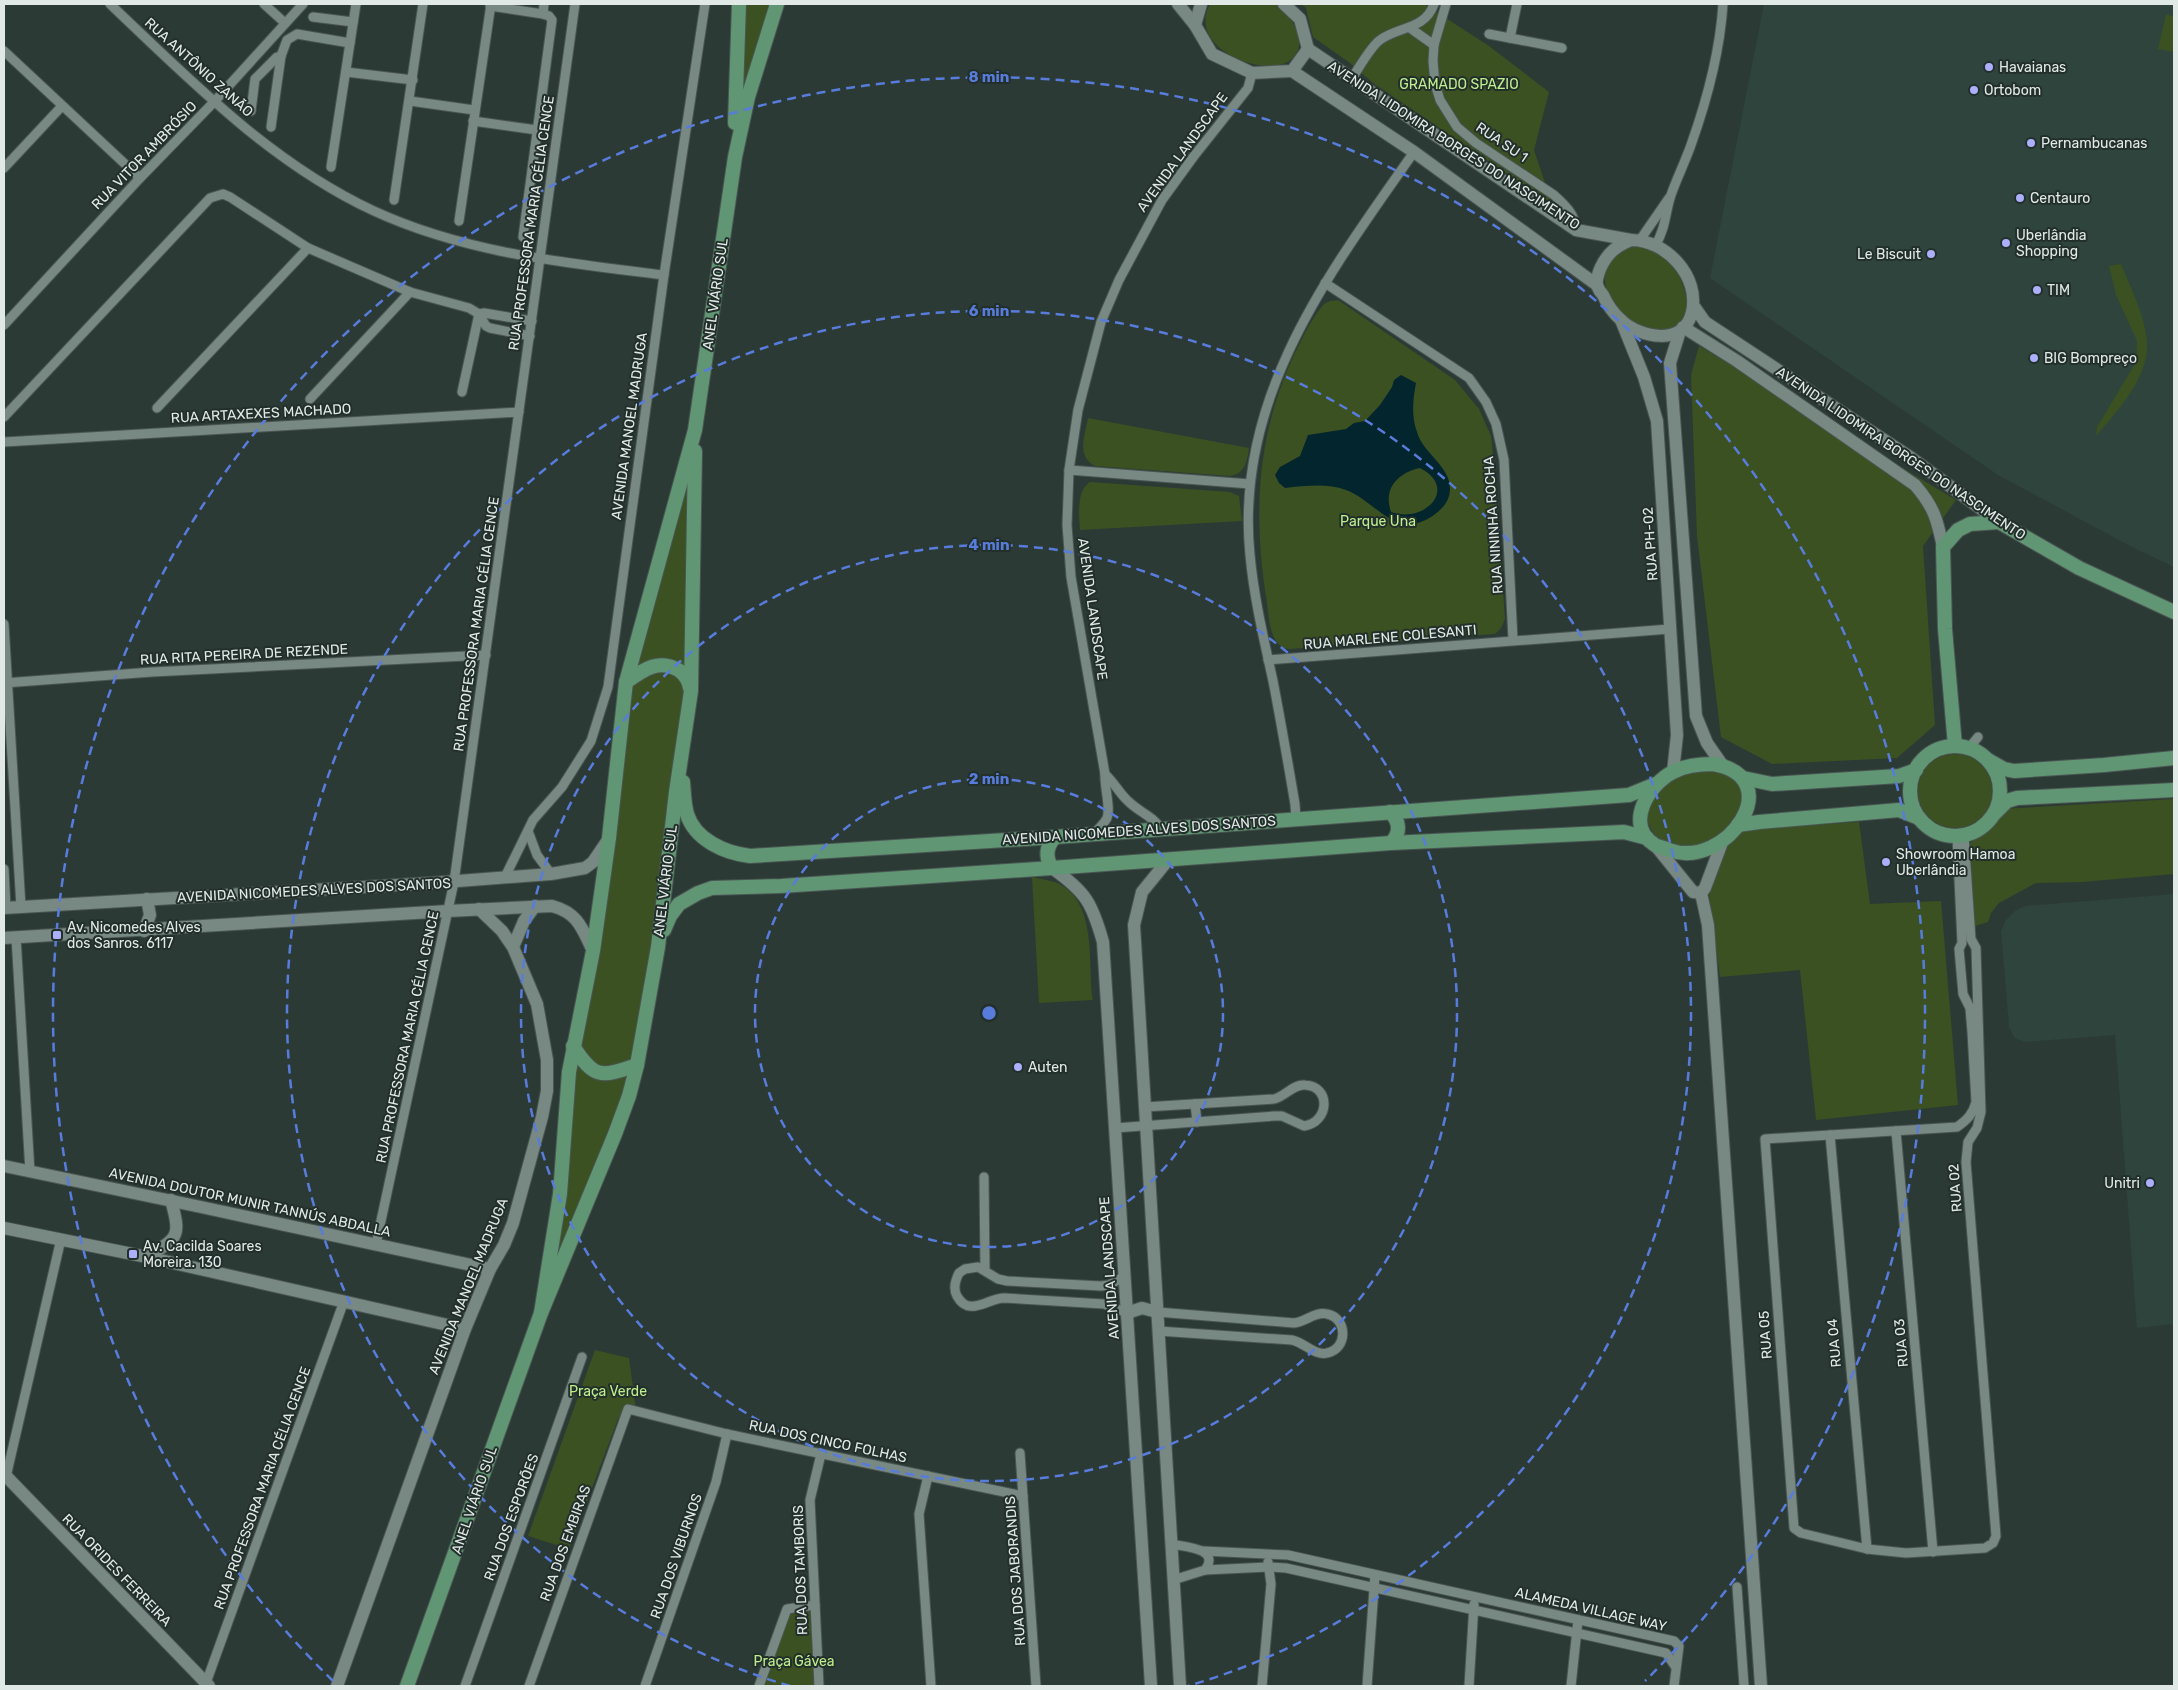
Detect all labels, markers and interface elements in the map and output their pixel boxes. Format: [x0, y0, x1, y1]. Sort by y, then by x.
street label: RUA ANTÔNIO ZANÃO [141, 13, 257, 121]
street label: AVENIDA LIDOMIRA BORGES DO NASCIMENTO [1324, 57, 1583, 234]
place label: Havaianas [1999, 59, 2066, 76]
marker: Havaianas [1983, 61, 1995, 73]
text: 8 min [968, 68, 1010, 86]
park label: GRAMADO SPAZIO [1399, 76, 1519, 93]
place label: Ortobom [1984, 82, 2041, 99]
marker: Ortobom [1968, 84, 1980, 96]
street label: AVENIDA LANDSCAPE [1133, 89, 1231, 215]
street label: RUA PROFESSORA MARIA CÉLIA CENCE [504, 94, 558, 352]
street label: RUA VITOR AMBRÓSIO [88, 97, 200, 213]
street label: RUA SU 1 [1472, 119, 1531, 166]
place label: Pernambucanas [2041, 135, 2147, 152]
marker: Pernambucanas [2025, 137, 2037, 149]
place label: Centauro [2030, 190, 2090, 207]
marker: Centauro [2014, 192, 2026, 204]
place label: Uberlândia Shopping [2016, 227, 2086, 260]
street label: ANEL VIÁRIO SUL [698, 237, 732, 351]
marker: Uberlândia Shopping [2000, 237, 2012, 249]
place label: Le Biscuit [1857, 246, 1922, 263]
marker: Le Biscuit [1925, 248, 1937, 260]
place label: TIM [2047, 282, 2070, 299]
marker: TIM [2031, 284, 2043, 296]
text: 6 min [969, 302, 1009, 320]
street label: AVENIDA MANOEL MADRUGA [608, 331, 651, 521]
place label: BIG Bompreço [2044, 350, 2137, 367]
marker: BIG Bompreço [2028, 352, 2040, 364]
street label: AVENIDA LIDOMIRA BORGES DO NASCIMENTO [1773, 363, 2029, 544]
street label: RUA ARTAXEXES MACHADO [170, 400, 352, 427]
street label: RUA NININHA ROCHA [1480, 455, 1507, 594]
street label: RUA PROFESSORA MARIA CÉLIA CENCE [449, 495, 503, 753]
street label: RUA PH-02 [1639, 506, 1662, 581]
park label: Parque Una [1340, 513, 1416, 530]
text: 4 min [968, 536, 1010, 554]
street label: AVENIDA LANDSCAPE [1074, 537, 1111, 681]
street label: RUA MARLENE COLESANTI [1303, 621, 1477, 654]
street label: RUA RITA PEREIRA DE REZENDE [140, 641, 348, 668]
text: 2 min [969, 770, 1009, 788]
street label: AVENIDA NICOMEDES ALVES DOS SANTOS [1002, 812, 1277, 849]
street label: ANEL VIÁRIO SUL [649, 824, 681, 938]
place label: Showroom Hamoa Uberlândia [1896, 846, 2015, 879]
marker: Showroom Hamoa Uberlândia [1880, 856, 1892, 868]
street label: AVENIDA NICOMEDES ALVES DOS SANTOS [177, 875, 452, 906]
street label: RUA PROFESSORA MARIA CÉLIA CENCE [371, 909, 443, 1165]
place label: Av. Nicomedes Alves dos Sanros. 6117 [67, 919, 201, 952]
marker: Av. Nicomedes Alves dos Sanros. 6117 [51, 929, 63, 941]
centre of rings [980, 1004, 998, 1022]
place label: Auten [1028, 1059, 1068, 1076]
marker: Auten [1012, 1061, 1024, 1073]
street label: AVENIDA DOUTOR MUNIR TANNÚS ABDALLA [107, 1163, 393, 1241]
street label: RUA 02 [1945, 1163, 1966, 1213]
place label: Unitri [2104, 1175, 2140, 1192]
marker: Unitri [2144, 1177, 2156, 1189]
street label: AVENIDA MANOEL MADRUGA [425, 1195, 512, 1377]
street label: AVENIDA LANDSCAPE [1096, 1196, 1123, 1340]
place label: Av. Cacilda Soares Moreira. 130 [143, 1238, 262, 1271]
marker: Av. Cacilda Soares Moreira. 130 [127, 1248, 139, 1260]
street label: RUA 05 [1755, 1310, 1776, 1360]
street label: RUA 04 [1824, 1318, 1845, 1368]
street label: RUA 03 [1891, 1318, 1912, 1368]
street label: RUA PROFESSORA MARIA CÉLIA CENCE [210, 1364, 314, 1612]
park label: Praça Verde [569, 1383, 647, 1400]
street label: RUA DOS CINCO FOLHAS [747, 1416, 909, 1467]
street label: ANEL VIÁRIO SUL [447, 1444, 501, 1556]
street label: RUA DOS ESPORÕES [480, 1451, 542, 1583]
street label: RUA DOS EMBIRAS [537, 1482, 594, 1604]
street label: RUA DOS VIBURNOS [647, 1491, 706, 1621]
street label: RUA DOS JABORANDIS [1002, 1495, 1029, 1646]
street label: RUA DOS TAMBORIS [790, 1504, 811, 1635]
street label: RUA ORIDES FERREIRA [58, 1511, 175, 1631]
street label: ALAMEDA VILLAGE WAY [1513, 1584, 1668, 1635]
park label: Praça Gávea [754, 1653, 835, 1670]

